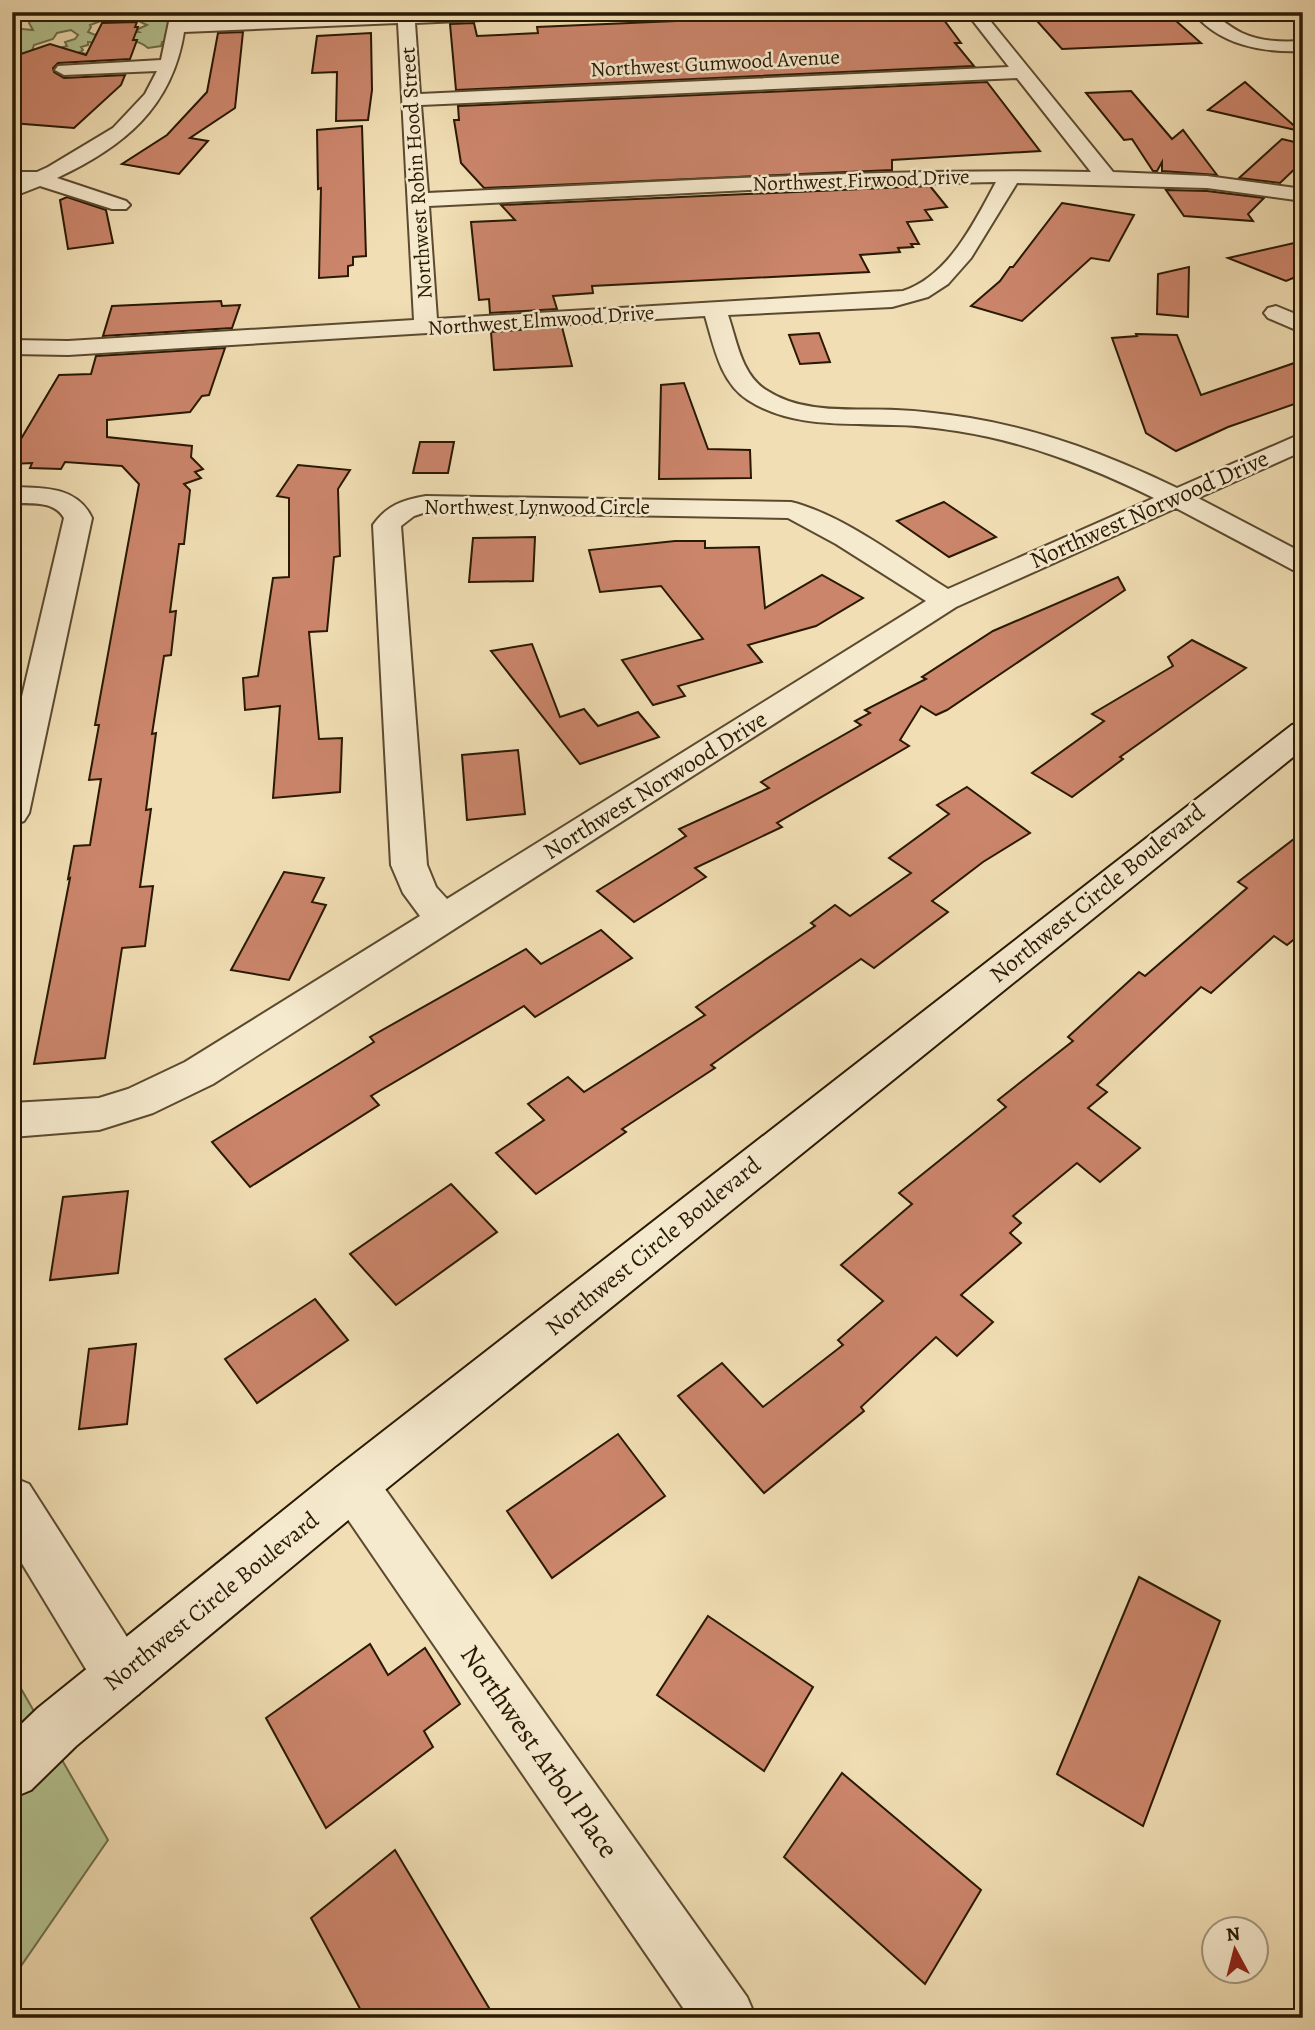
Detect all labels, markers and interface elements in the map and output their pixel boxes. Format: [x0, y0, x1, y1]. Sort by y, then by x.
street label: Northwest Gumwood Avenue [590, 42, 840, 84]
street label: Northwest Robin Hood Street [393, 46, 439, 300]
street label: Northwest Firwood Drive [752, 162, 970, 198]
street label: Northwest Elmwood Drive [427, 298, 655, 342]
street label: Northwest Norwood Drive [1025, 442, 1273, 576]
street label: Northwest Lynwood Circle [424, 493, 650, 521]
street label: Northwest Norwood Drive [537, 703, 773, 867]
street label: Northwest Circle Boulevard [983, 796, 1212, 990]
street label: Northwest Circle Boulevard [539, 1149, 768, 1343]
street label: Northwest Circle Boulevard [97, 1504, 326, 1698]
street label: Northwest Arbol Place [451, 1637, 627, 1866]
north arrow [1200, 1914, 1270, 1984]
text: N [1225, 1920, 1242, 1948]

